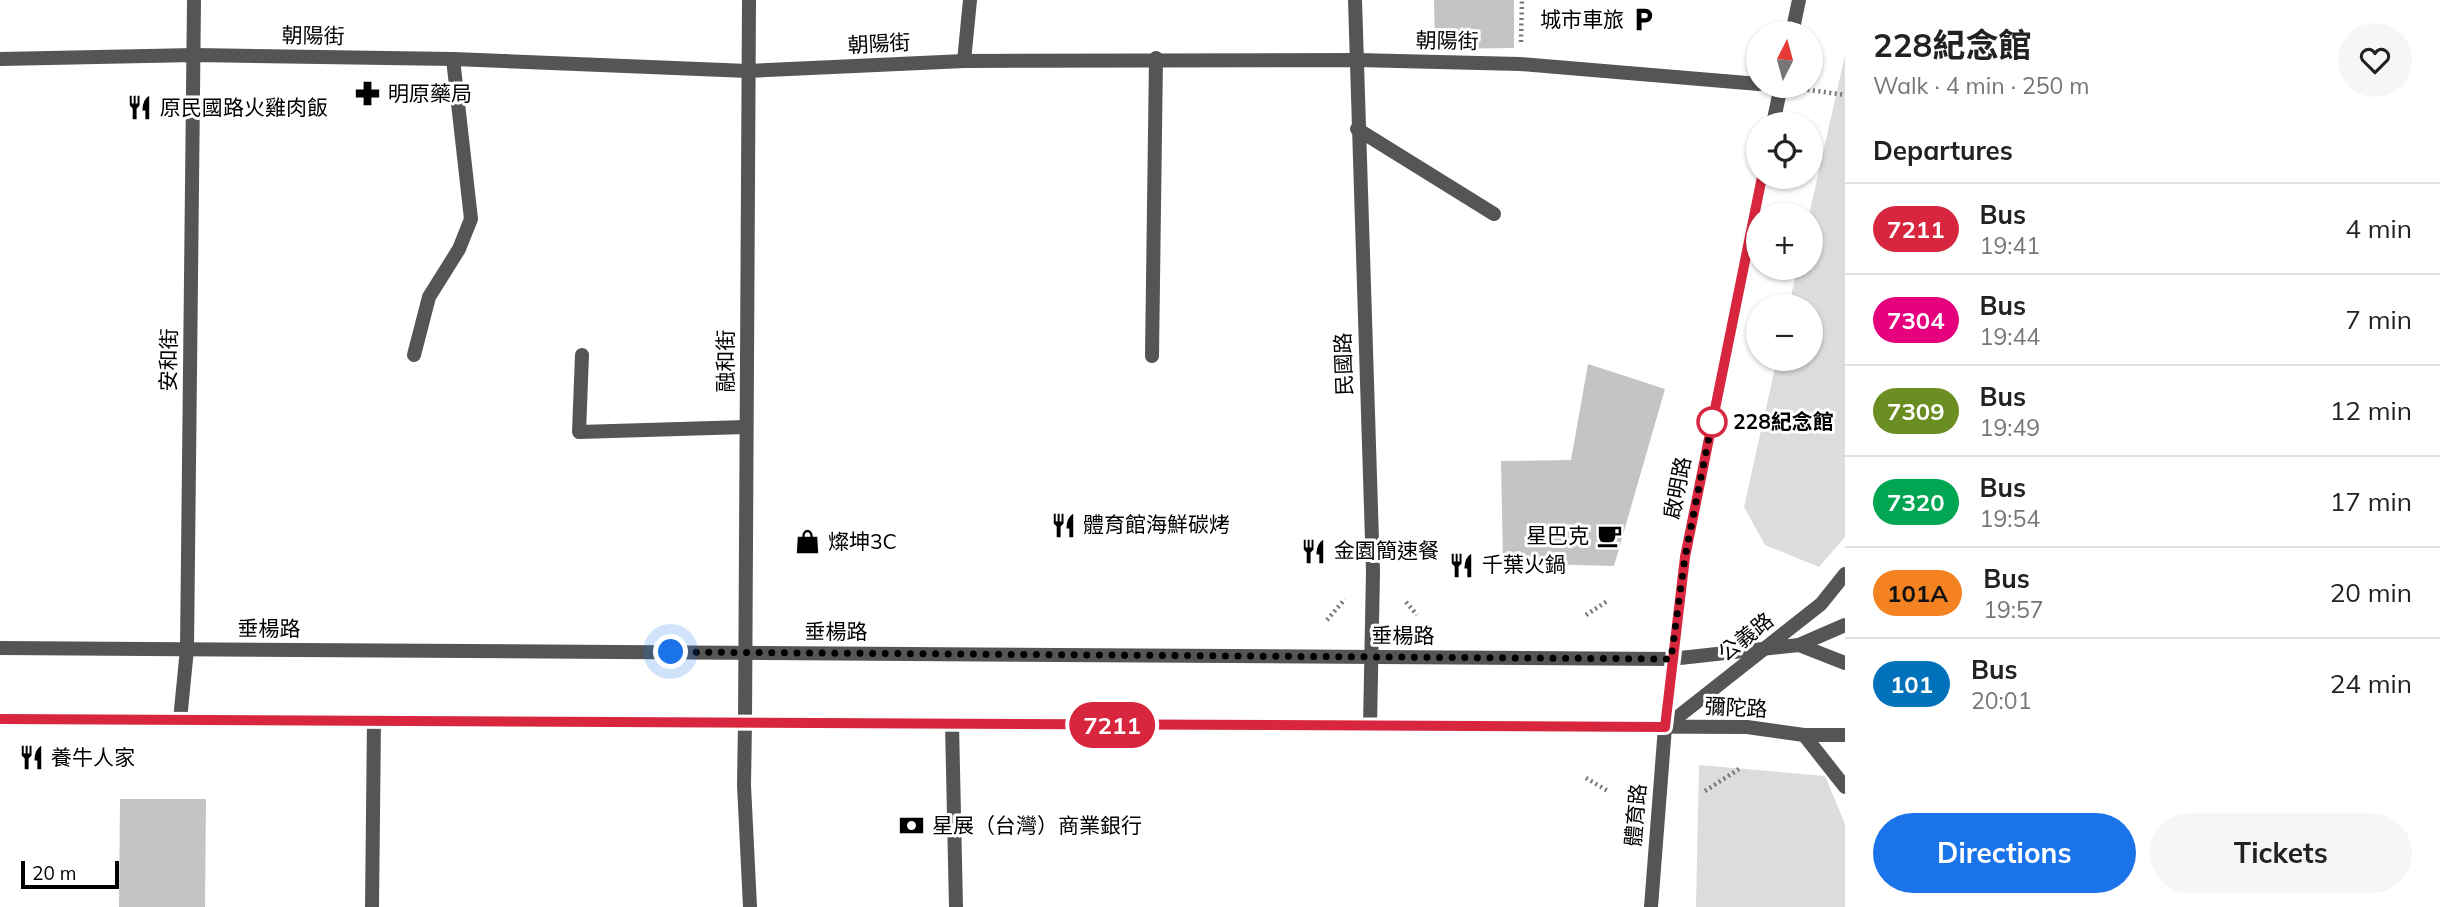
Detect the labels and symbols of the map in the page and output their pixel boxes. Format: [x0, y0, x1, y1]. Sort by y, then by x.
place label: 城市車旅 [1540, 6, 1624, 32]
parking icon: 城市車旅 [1630, 6, 1658, 34]
street label: 朝陽街 [281, 21, 345, 49]
north arrow [1746, 21, 1824, 98]
street label: 朝陽街 [1415, 26, 1479, 54]
street label: 朝陽街 [847, 28, 911, 58]
pharmacy icon: 明原藥局 [354, 80, 382, 108]
place label: 明原藥局 [388, 80, 472, 106]
restaurant icon: 原民國路火雞肉飯 [126, 94, 154, 122]
place label: 原民國路火雞肉飯 [160, 94, 328, 120]
street label: 安和街 [154, 328, 182, 392]
street label: 融和街 [712, 330, 738, 393]
street label: 民國路 [1329, 332, 1357, 396]
marker: 228紀念館 [1697, 407, 1727, 437]
place label: 228紀念館 [1733, 408, 1834, 434]
street label: 啟明路 [1658, 454, 1696, 521]
restaurant icon: 體育館海鮮碳烤 [1049, 511, 1077, 539]
place label: 體育館海鮮碳烤 [1083, 511, 1230, 537]
place label: 星巴克 [1526, 522, 1589, 548]
cafe icon: 星巴克 [1595, 522, 1623, 550]
shop icon: 燦坤3C [794, 528, 822, 556]
place label: 燦坤3C [828, 528, 897, 554]
restaurant icon: 金園簡速餐 [1300, 537, 1328, 565]
place label: 金園簡速餐 [1334, 537, 1439, 563]
restaurant icon: 千葉火鍋 [1448, 551, 1476, 579]
place label: 千葉火鍋 [1482, 551, 1566, 577]
street label: 公義路 [1713, 607, 1778, 666]
street label: 垂楊路 [238, 615, 301, 641]
street label: 垂楊路 [805, 618, 868, 644]
street label: 垂楊路 [1372, 622, 1435, 648]
your location [653, 634, 688, 669]
street label: 彌陀路 [1704, 692, 1768, 722]
line badge: 7211 [1063, 702, 1161, 748]
restaurant icon: 養牛人家 [17, 744, 45, 772]
place label: 養牛人家 [51, 744, 135, 770]
street label: 體育路 [1619, 782, 1651, 847]
bank icon: 星展（台灣）商業銀行 [898, 812, 926, 840]
place label: 星展（台灣）商業銀行 [932, 812, 1142, 838]
scale bar [21, 858, 119, 890]

